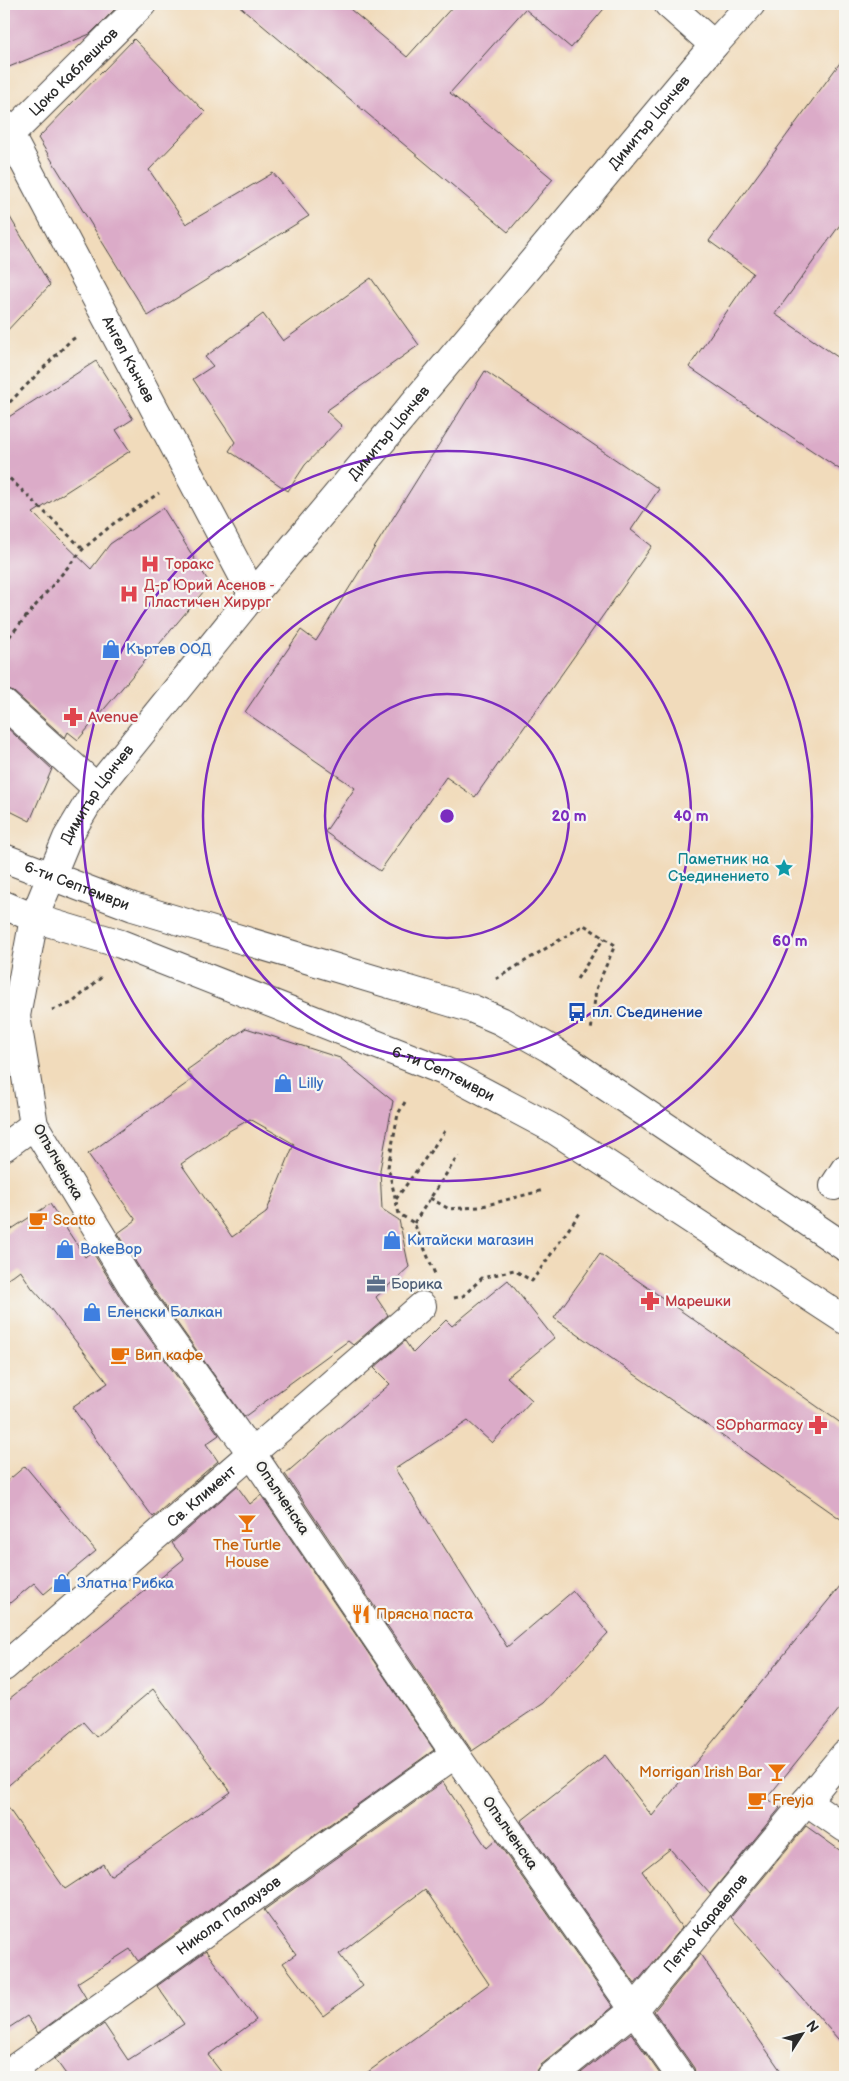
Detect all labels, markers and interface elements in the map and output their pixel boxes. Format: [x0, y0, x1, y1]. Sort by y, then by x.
street label: Цоко Каблешков [25, 24, 122, 120]
street label: Димитър Цончев [604, 71, 694, 173]
street label: Ангел Кънчев [97, 312, 159, 406]
street label: Димитър Цончев [344, 382, 434, 484]
hospital icon: Торакс [139, 553, 161, 575]
place label: Торакс [165, 555, 215, 574]
place label: Д-р Юрий Асенов - Пластичен Хирург [144, 576, 275, 612]
hospital icon: Д-р Юрий Асенов - Пластичен Хирург [118, 583, 140, 605]
shop icon: Къртев ООД [100, 638, 122, 660]
place label: Къртев ООД [126, 640, 212, 659]
pharmacy icon: Avenue [62, 706, 84, 728]
place label: Avenue [88, 708, 138, 727]
street label: Димитър Цончев [56, 741, 138, 847]
centre of rings [438, 807, 456, 825]
text: 20 m [552, 807, 587, 826]
text: 40 m [673, 807, 709, 826]
place label: Паметник на Съединението [668, 850, 769, 886]
street label: 6-ти Септември [22, 857, 132, 914]
place icon: Паметник на Съединението [773, 857, 795, 879]
text: 60 m [772, 932, 808, 951]
bus stop icon: пл. Съединение [566, 1001, 588, 1023]
place label: пл. Съединение [592, 1003, 703, 1022]
street label: 6-ти Септември [389, 1042, 498, 1106]
shop icon: Lilly [272, 1072, 294, 1094]
place label: Lilly [298, 1074, 324, 1093]
street label: Опълченска [29, 1120, 88, 1204]
cafe icon: Scatto [27, 1209, 49, 1231]
place label: Scatto [53, 1211, 96, 1230]
shop icon: Китайски магазин [381, 1229, 403, 1251]
place label: Китайски магазин [407, 1231, 534, 1250]
shop icon: BakeBop [54, 1238, 76, 1260]
place label: BakeBop [80, 1240, 143, 1259]
office icon: Борика [365, 1273, 387, 1295]
place label: Борика [391, 1275, 443, 1294]
pharmacy icon: Марешки [639, 1290, 661, 1312]
place label: Марешки [665, 1292, 731, 1311]
shop icon: Еленски Балкан [81, 1301, 103, 1323]
place label: Еленски Балкан [107, 1303, 223, 1322]
cafe icon: Вип кафе [109, 1344, 131, 1366]
place label: Вип кафе [135, 1346, 203, 1365]
pharmacy icon: SOpharmacy [807, 1414, 829, 1436]
place label: SOpharmacy [716, 1416, 803, 1435]
street label: Опълченска [250, 1457, 314, 1539]
street label: Св. Климент [163, 1461, 240, 1531]
bar icon: The Turtle House [236, 1512, 258, 1534]
place label: The Turtle House [213, 1536, 281, 1572]
shop icon: Златна Рибка [51, 1572, 73, 1594]
place label: Златна Рибка [77, 1574, 174, 1593]
restaurant icon: Прясна паста [350, 1603, 372, 1625]
place label: Прясна паста [376, 1605, 473, 1624]
bar icon: Morrigan Irish Bar [766, 1761, 788, 1783]
place label: Morrigan Irish Bar [639, 1763, 763, 1782]
cafe icon: Freyja [746, 1789, 768, 1811]
place label: Freyja [772, 1791, 814, 1810]
street label: Опълченска [478, 1793, 542, 1873]
street label: Петко Каравелов [659, 1870, 752, 1977]
street label: Никола Палаузов [173, 1872, 285, 1959]
north arrow [776, 2008, 826, 2058]
text: N [802, 2017, 822, 2036]

